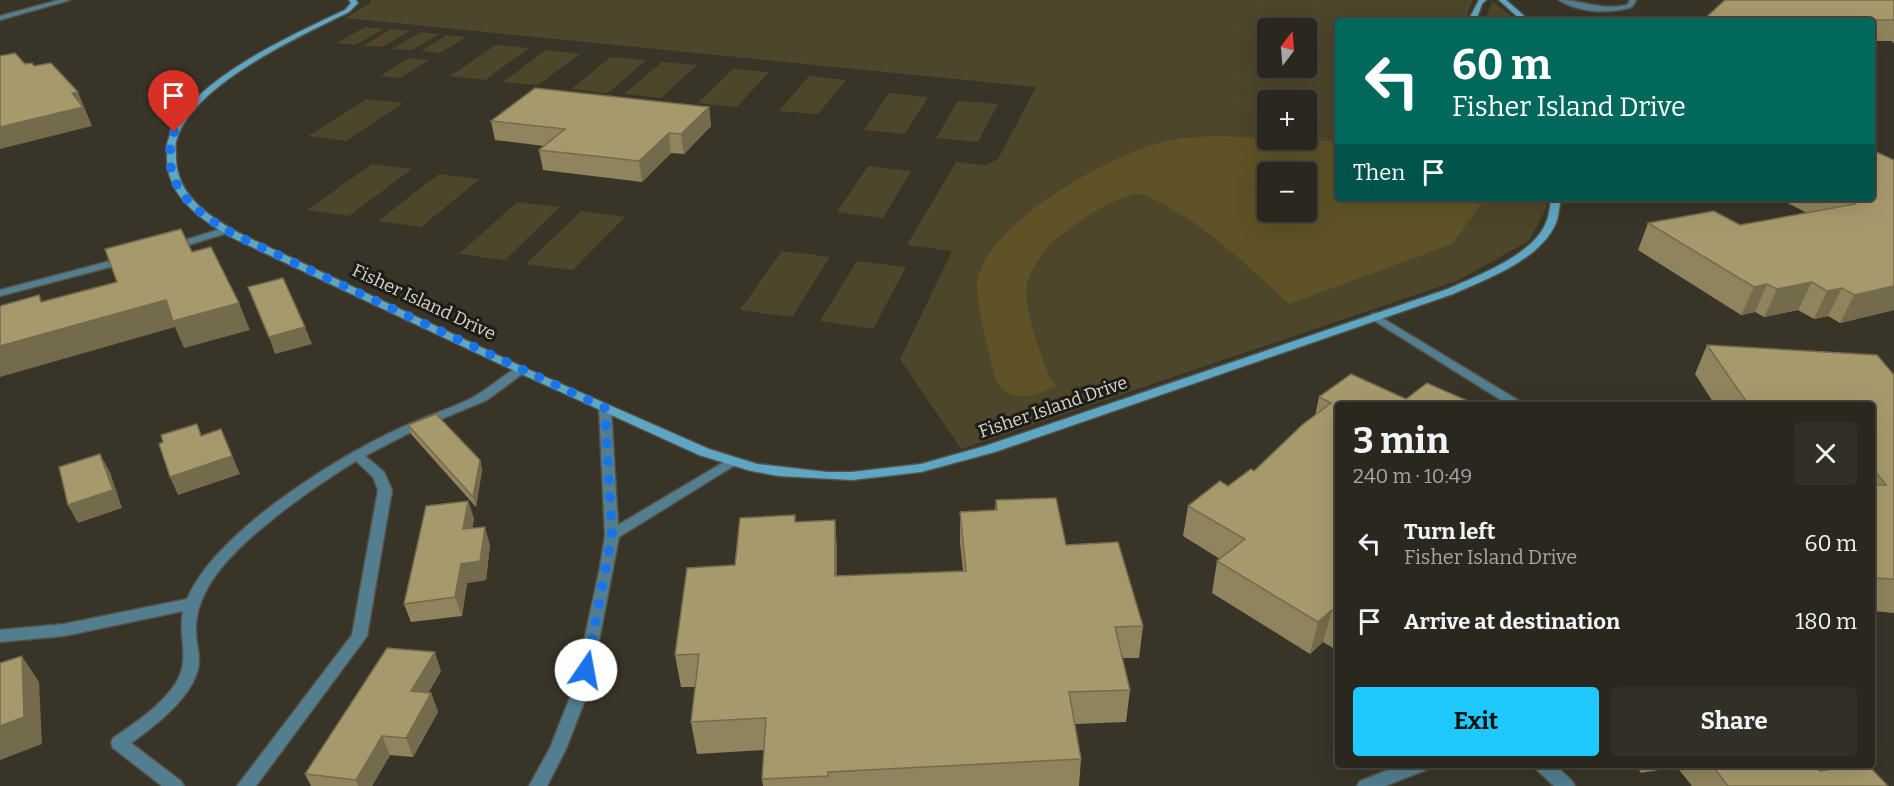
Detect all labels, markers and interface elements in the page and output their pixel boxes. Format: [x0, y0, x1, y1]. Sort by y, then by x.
north arrow [1257, 18, 1317, 78]
map controls [1257, 18, 1317, 222]
text: 60 m [1452, 40, 1551, 90]
icon: left [1353, 42, 1431, 120]
pin [148, 70, 199, 132]
icon: arrive [157, 79, 190, 112]
button: + [1257, 90, 1317, 150]
text: Fisher Island Drive [1452, 91, 1686, 123]
icon: arrive [1417, 156, 1450, 189]
text: Then [1353, 159, 1405, 186]
button: − [1257, 162, 1317, 222]
street label: Fisher Island Drive [349, 259, 499, 345]
street label: Fisher Island Drive [976, 371, 1130, 443]
text: 3 min [1353, 419, 1449, 463]
button: close [1794, 422, 1857, 485]
text: 240 m · 10:49 [1353, 464, 1472, 488]
text: Turn left [1404, 518, 1496, 545]
icon: left [1353, 527, 1386, 560]
text: 60 m [1805, 530, 1857, 557]
text: Fisher Island Drive [1404, 545, 1577, 569]
icon: arrive [1353, 605, 1386, 638]
text: Arrive at destination [1404, 608, 1620, 635]
text: 180 m [1795, 608, 1857, 635]
position arrow [554, 638, 618, 702]
button: Exit [1353, 687, 1599, 756]
button: Share [1611, 687, 1857, 756]

